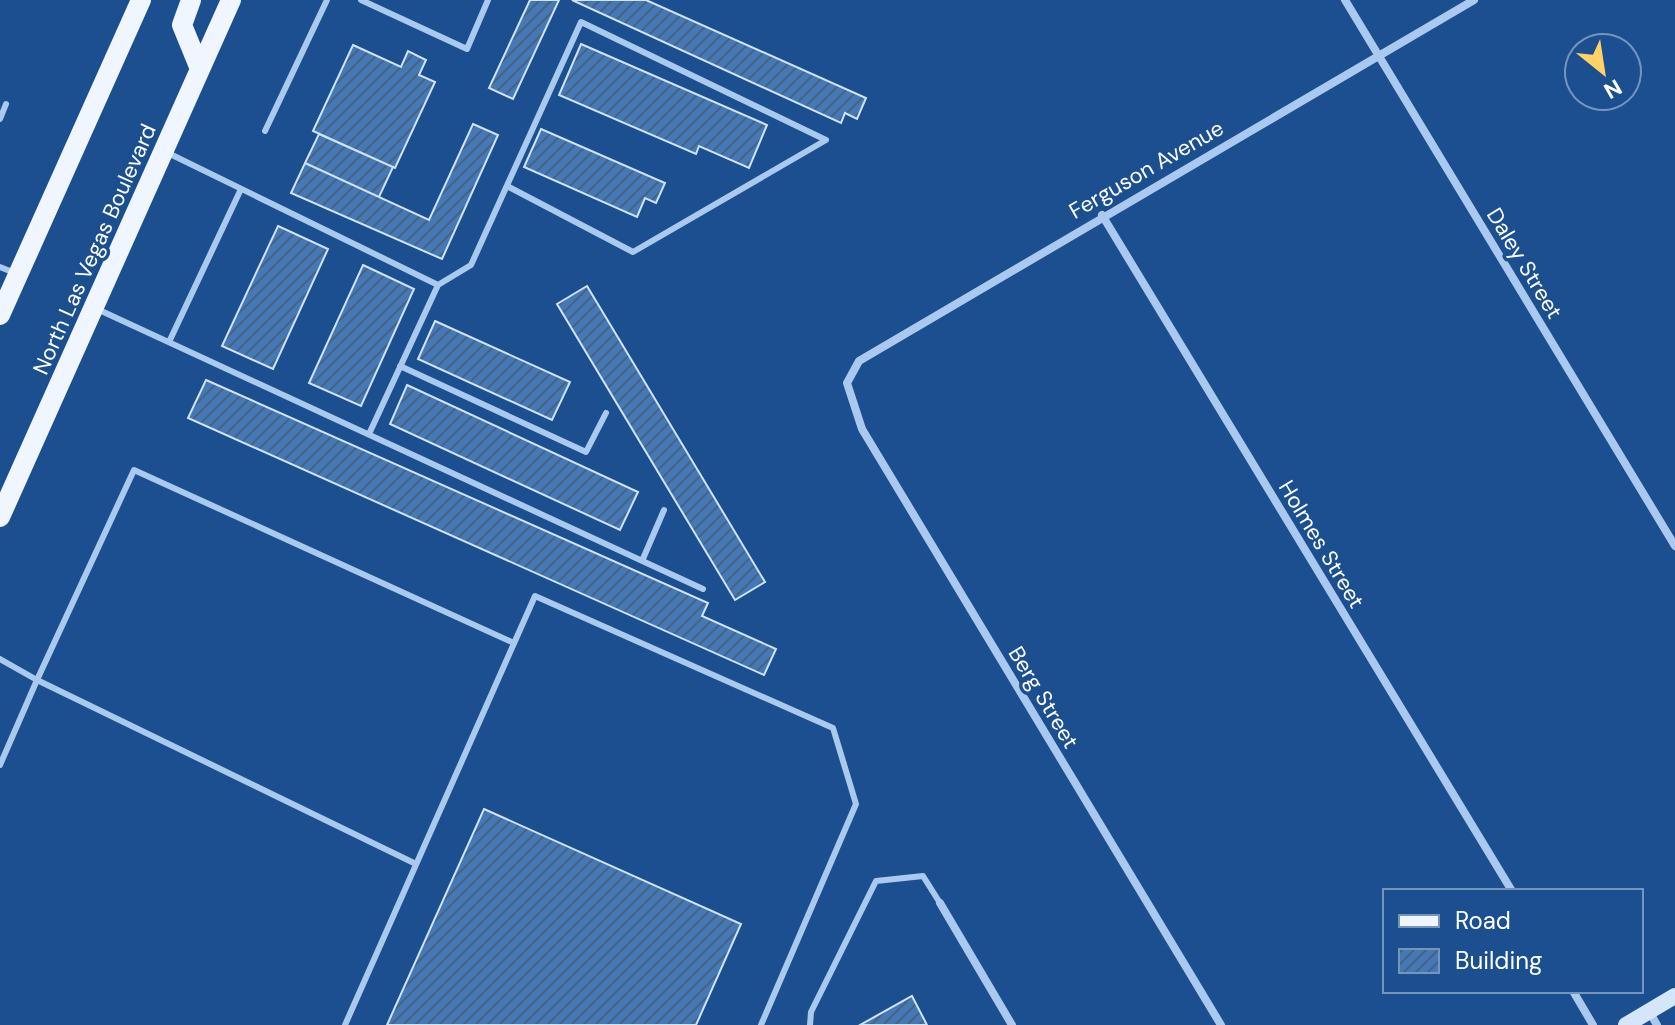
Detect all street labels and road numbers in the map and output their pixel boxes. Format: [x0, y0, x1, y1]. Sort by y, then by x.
street label: Ferguson Avenue [1064, 113, 1229, 225]
street label: North Las Vegas Boulevard [26, 119, 163, 379]
street label: Daley Street [1480, 202, 1569, 324]
street label: Holmes Street [1272, 475, 1371, 614]
street label: Berg Street [1002, 641, 1085, 754]

